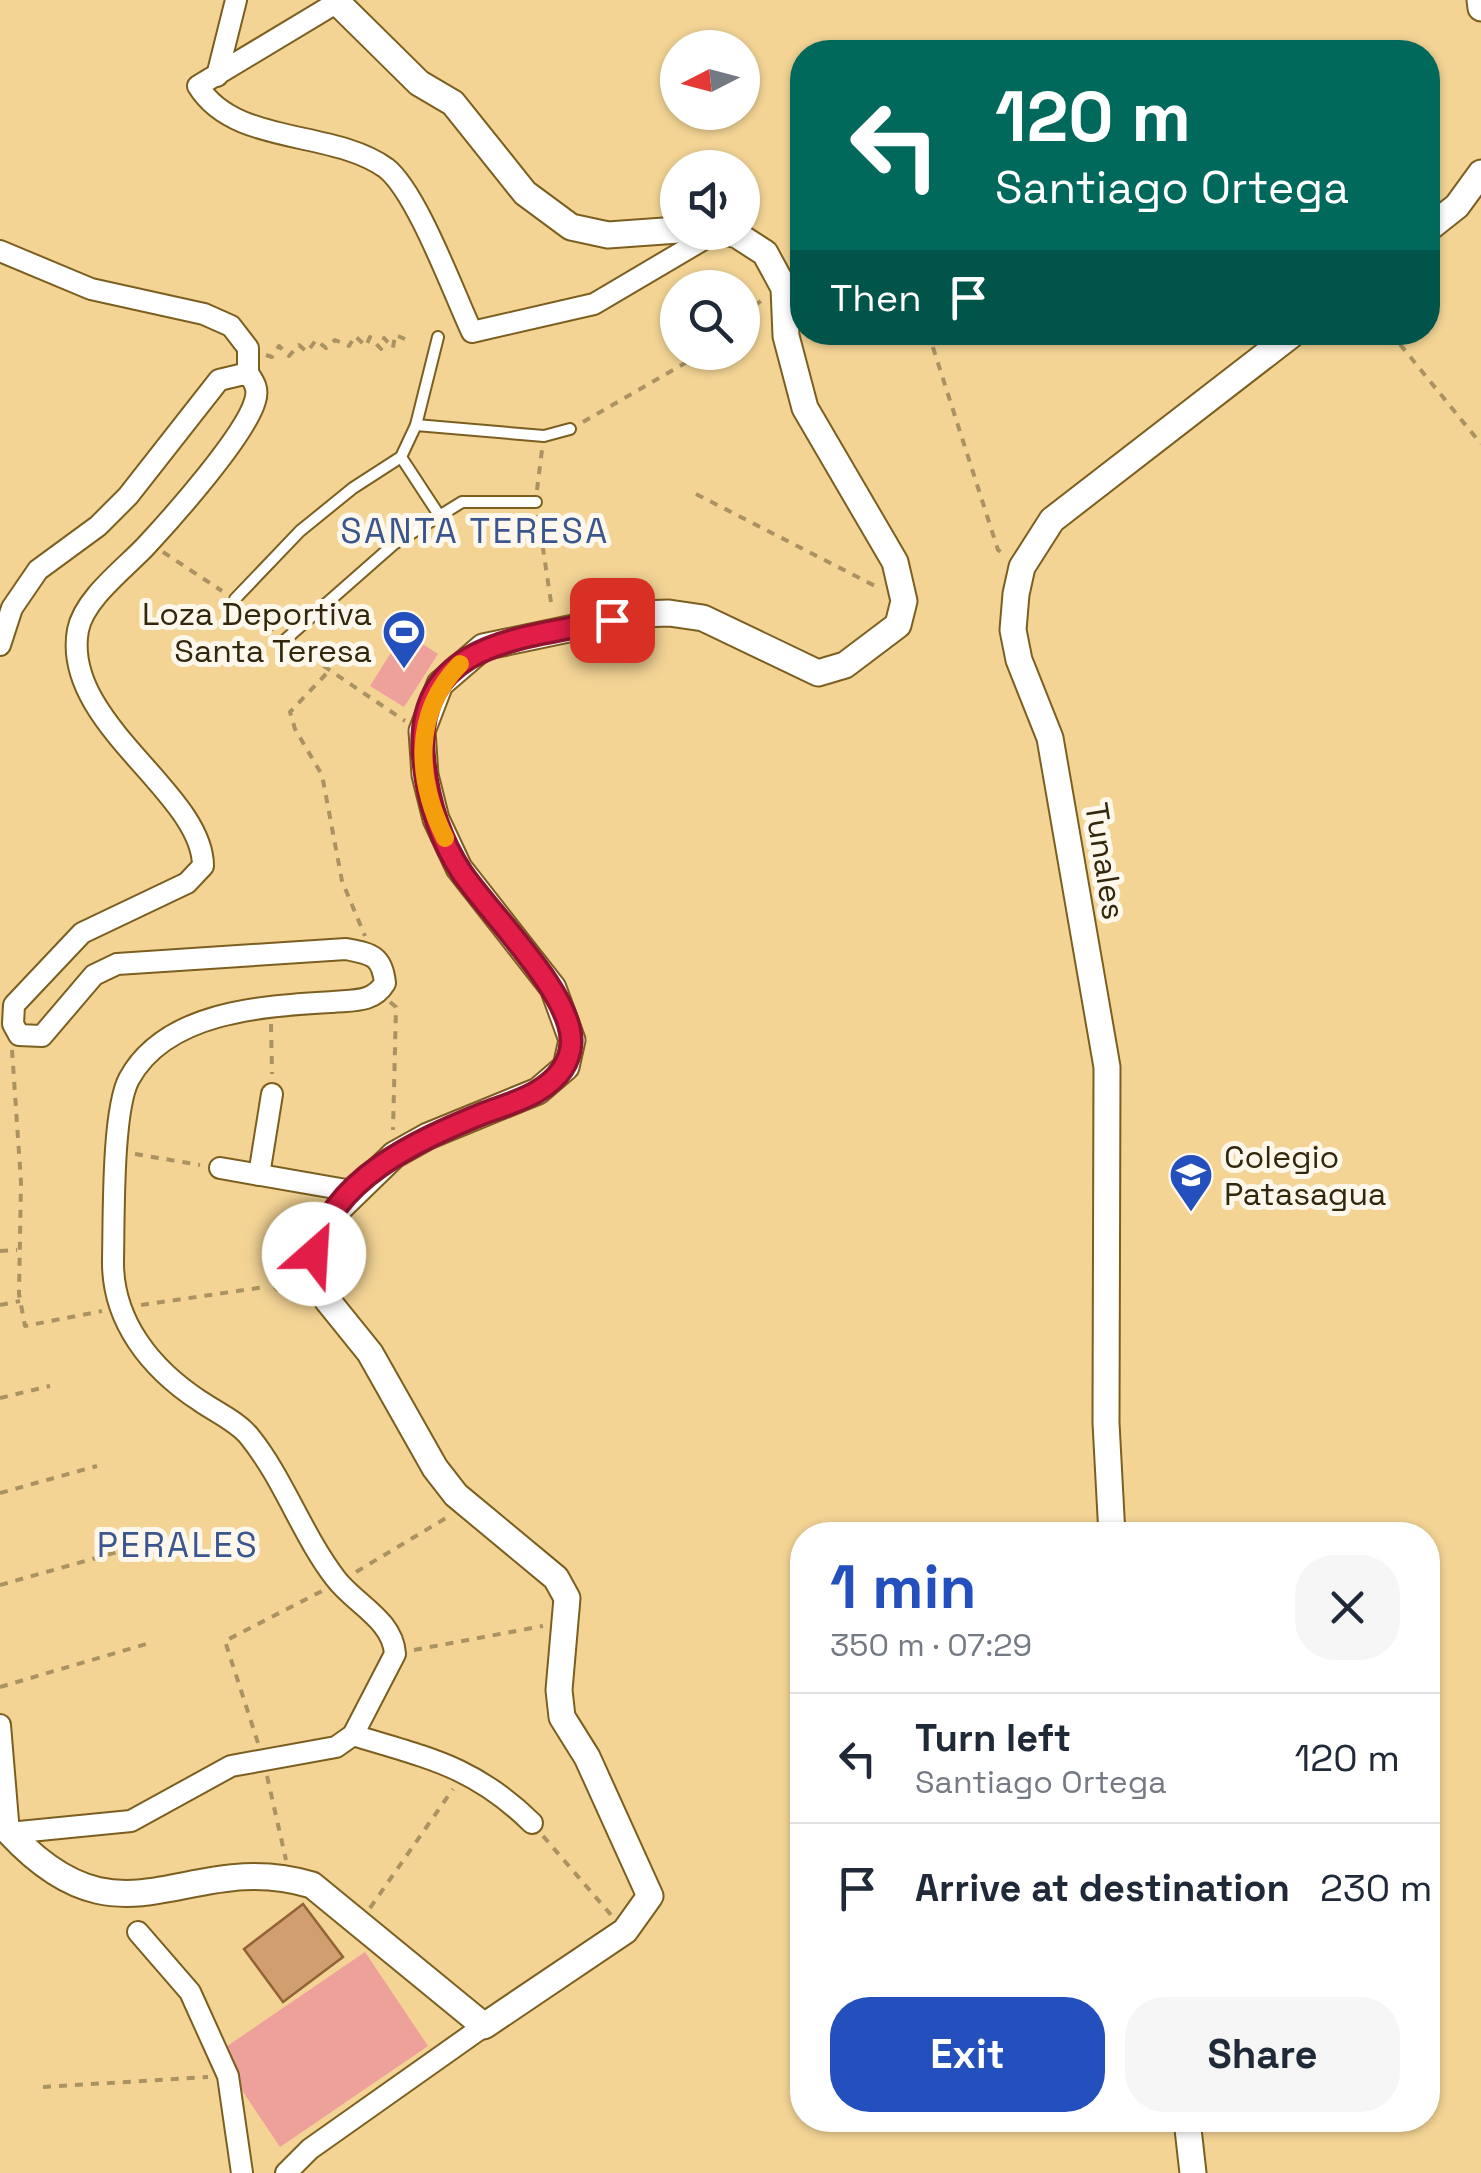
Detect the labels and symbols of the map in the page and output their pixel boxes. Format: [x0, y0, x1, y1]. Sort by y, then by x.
north arrow [660, 30, 760, 130]
district label: SANTA TERESA [340, 509, 610, 553]
pin [570, 578, 655, 663]
place label: Loza Deportiva Santa Teresa [142, 594, 372, 671]
sports icon: Loza Deportiva Santa Teresa [381, 609, 427, 670]
street label: Tunales [1076, 800, 1134, 922]
place label: Colegio Patasagua [1224, 1137, 1386, 1214]
school or university icon: Colegio Patasagua [1168, 1152, 1214, 1213]
position arrow [262, 1202, 366, 1306]
district label: PERALES [97, 1523, 259, 1567]

